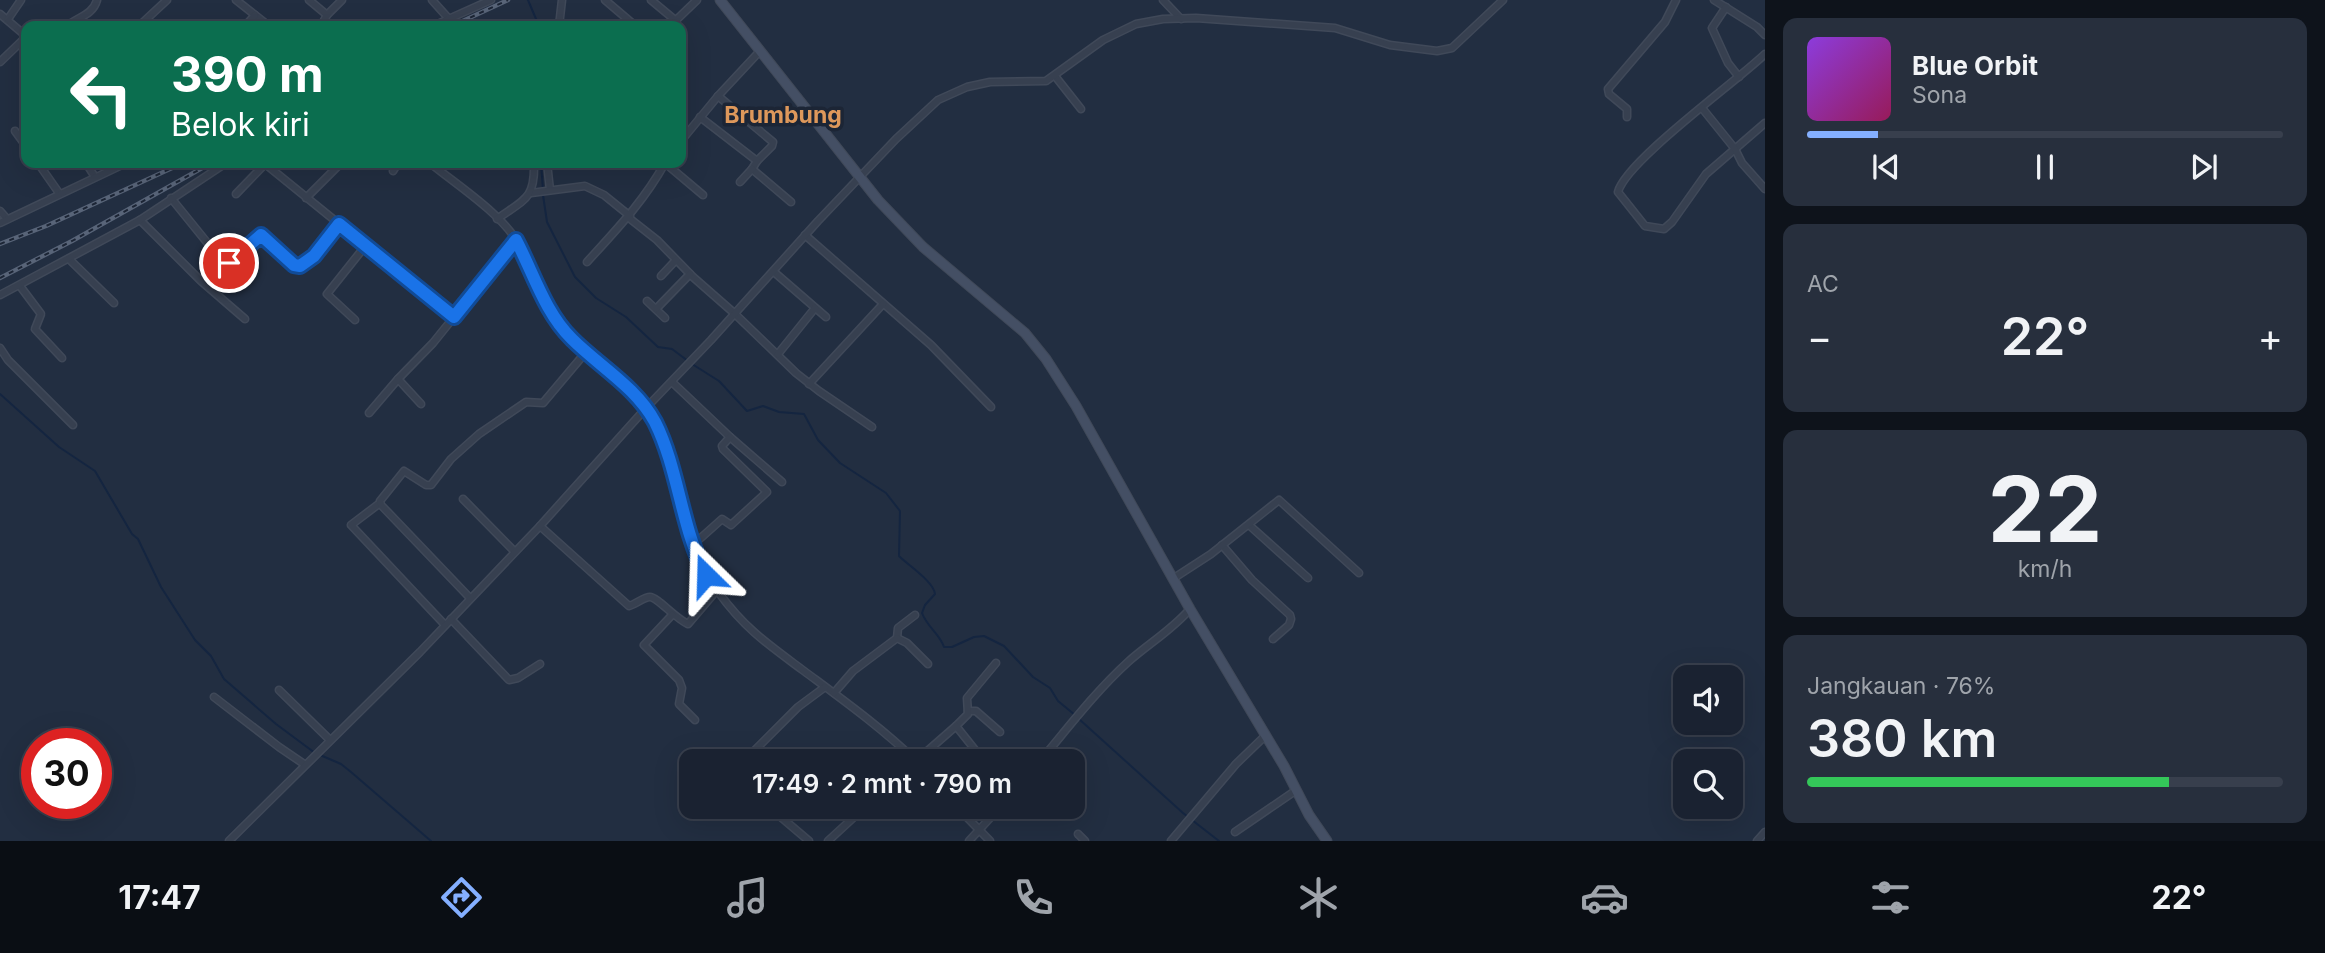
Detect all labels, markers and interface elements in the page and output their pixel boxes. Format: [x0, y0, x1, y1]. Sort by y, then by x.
text: 390 m [171, 45, 324, 104]
icon: left [56, 49, 147, 140]
text: Blue Orbit [1912, 50, 2038, 81]
text: Sona [1912, 81, 1967, 109]
district label: Brumbung [724, 101, 842, 129]
text: Belok kiri [171, 105, 310, 144]
icon: previous [1867, 148, 1905, 186]
icon: pause [2026, 148, 2064, 186]
icon: next [2185, 148, 2223, 186]
pin [199, 233, 259, 293]
icon: arrive [210, 244, 248, 282]
text: AC [1807, 270, 1839, 298]
text: 22° [2001, 305, 2089, 368]
text: − [1807, 314, 1832, 360]
text: + [2258, 314, 2283, 360]
text: 22 [1988, 454, 2102, 564]
position arrow [669, 538, 743, 612]
text: km/h [2018, 555, 2072, 583]
map controls [1673, 665, 1743, 819]
button: sound [1673, 665, 1743, 735]
text: Jangkauan · 76% [1807, 672, 1995, 700]
text: 380 km [1807, 707, 1997, 770]
speed limit sign: 30 [21, 728, 112, 819]
button: search [1673, 749, 1743, 819]
text: 17:49 · 2 mnt · 790 m [752, 768, 1012, 799]
icon: directions [437, 873, 486, 922]
icon: music [723, 873, 772, 922]
icon: phone [1009, 873, 1058, 922]
icon: climate [1294, 873, 1343, 922]
icon: car [1580, 873, 1629, 922]
icon: filters [1866, 873, 1915, 922]
text: 17:47 [118, 878, 201, 917]
text: 22° [2152, 878, 2207, 917]

